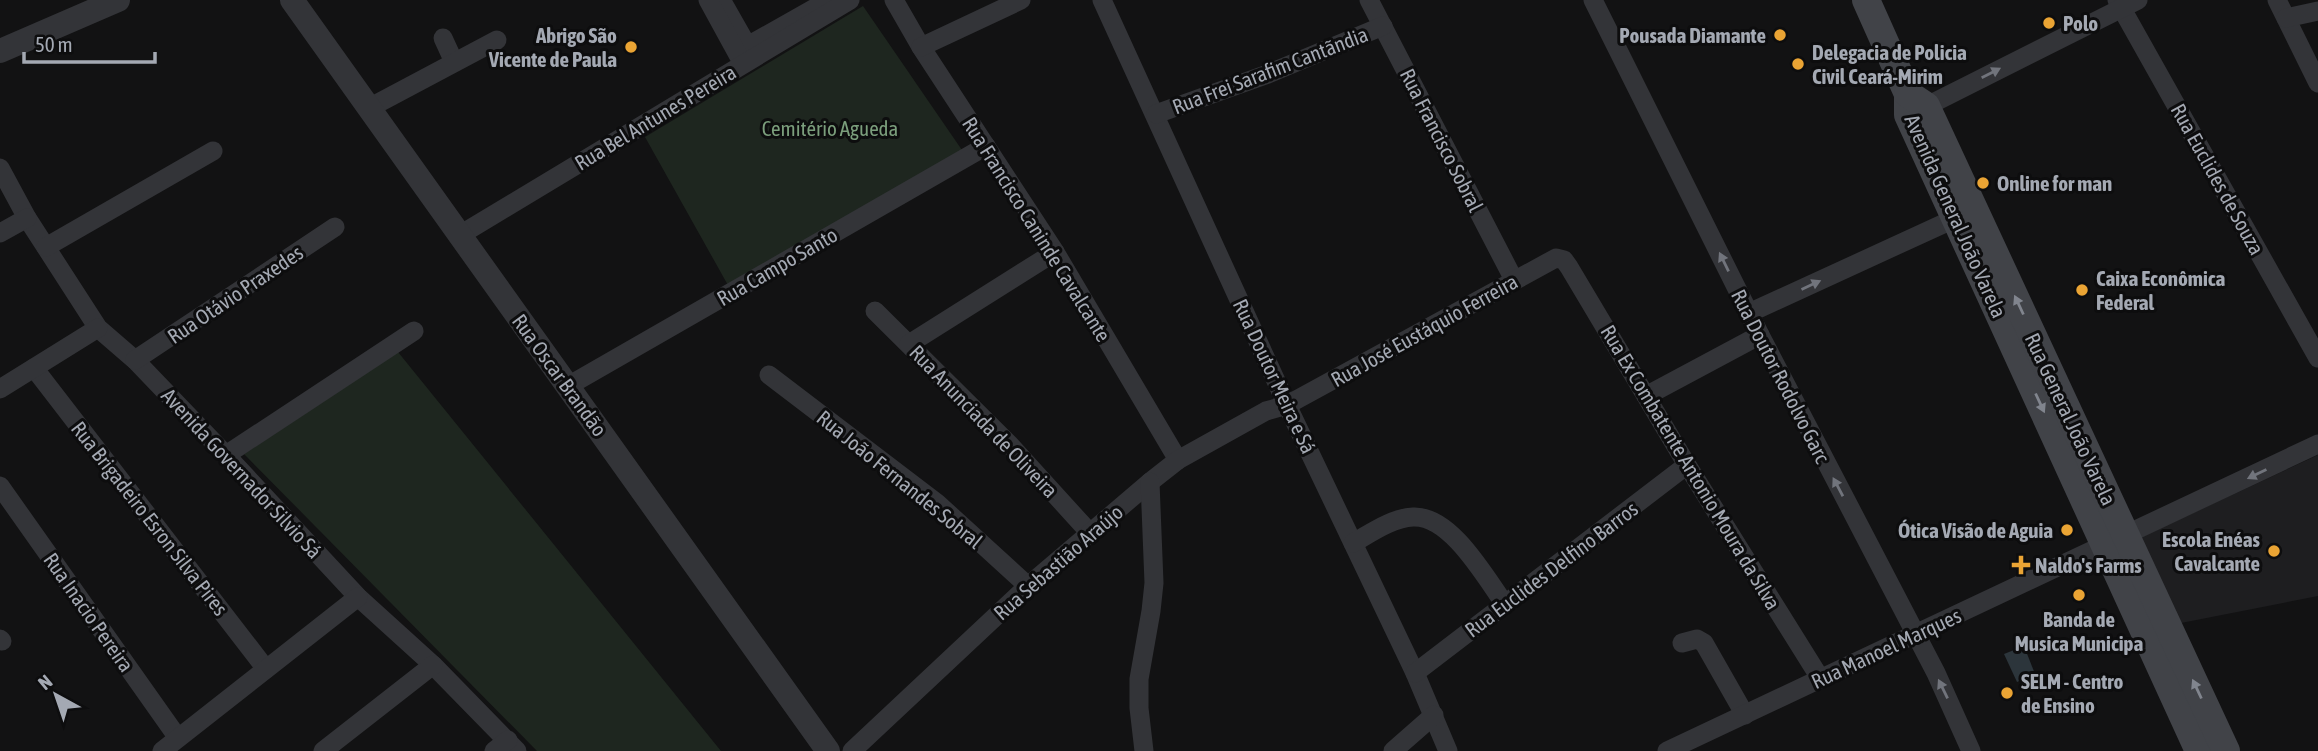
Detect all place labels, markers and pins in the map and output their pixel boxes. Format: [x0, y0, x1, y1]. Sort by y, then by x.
place label: Polo [2063, 11, 2098, 35]
marker: Polo [2041, 15, 2057, 31]
place label: Abrigo São Vicente de Paula [488, 23, 617, 71]
place label: Pousada Diamante [1619, 23, 1766, 47]
marker: Pousada Diamante [1772, 27, 1788, 43]
marker: Abrigo São Vicente de Paula [623, 39, 639, 55]
place label: Delegacia de Policia Civil Ceará-Mirim [1812, 40, 1967, 88]
marker: Delegacia de Policia Civil Ceará-Mirim [1790, 56, 1806, 72]
place label: Online for man [1997, 171, 2112, 195]
marker: Online for man [1975, 175, 1991, 191]
place label: Caixa Econômica Federal [2096, 266, 2226, 314]
marker: Caixa Econômica Federal [2074, 282, 2090, 298]
place label: Ótica Visão de Aguia [1898, 518, 2053, 542]
marker: Ótica Visão de Aguia [2059, 522, 2075, 538]
place label: Escola Enéas Cavalcante [2162, 527, 2261, 575]
marker: Escola Enéas Cavalcante [2266, 543, 2282, 559]
place label: Naldo's Farms [2035, 553, 2142, 577]
marker: Naldo's Farms [2013, 557, 2029, 573]
marker: Banda de Musica Municipa [2071, 587, 2087, 603]
place label: Banda de Musica Municipa [2015, 607, 2143, 655]
place label: SELM - Centro de Ensino [2021, 669, 2123, 717]
marker: SELM - Centro de Ensino [1999, 685, 2015, 701]

